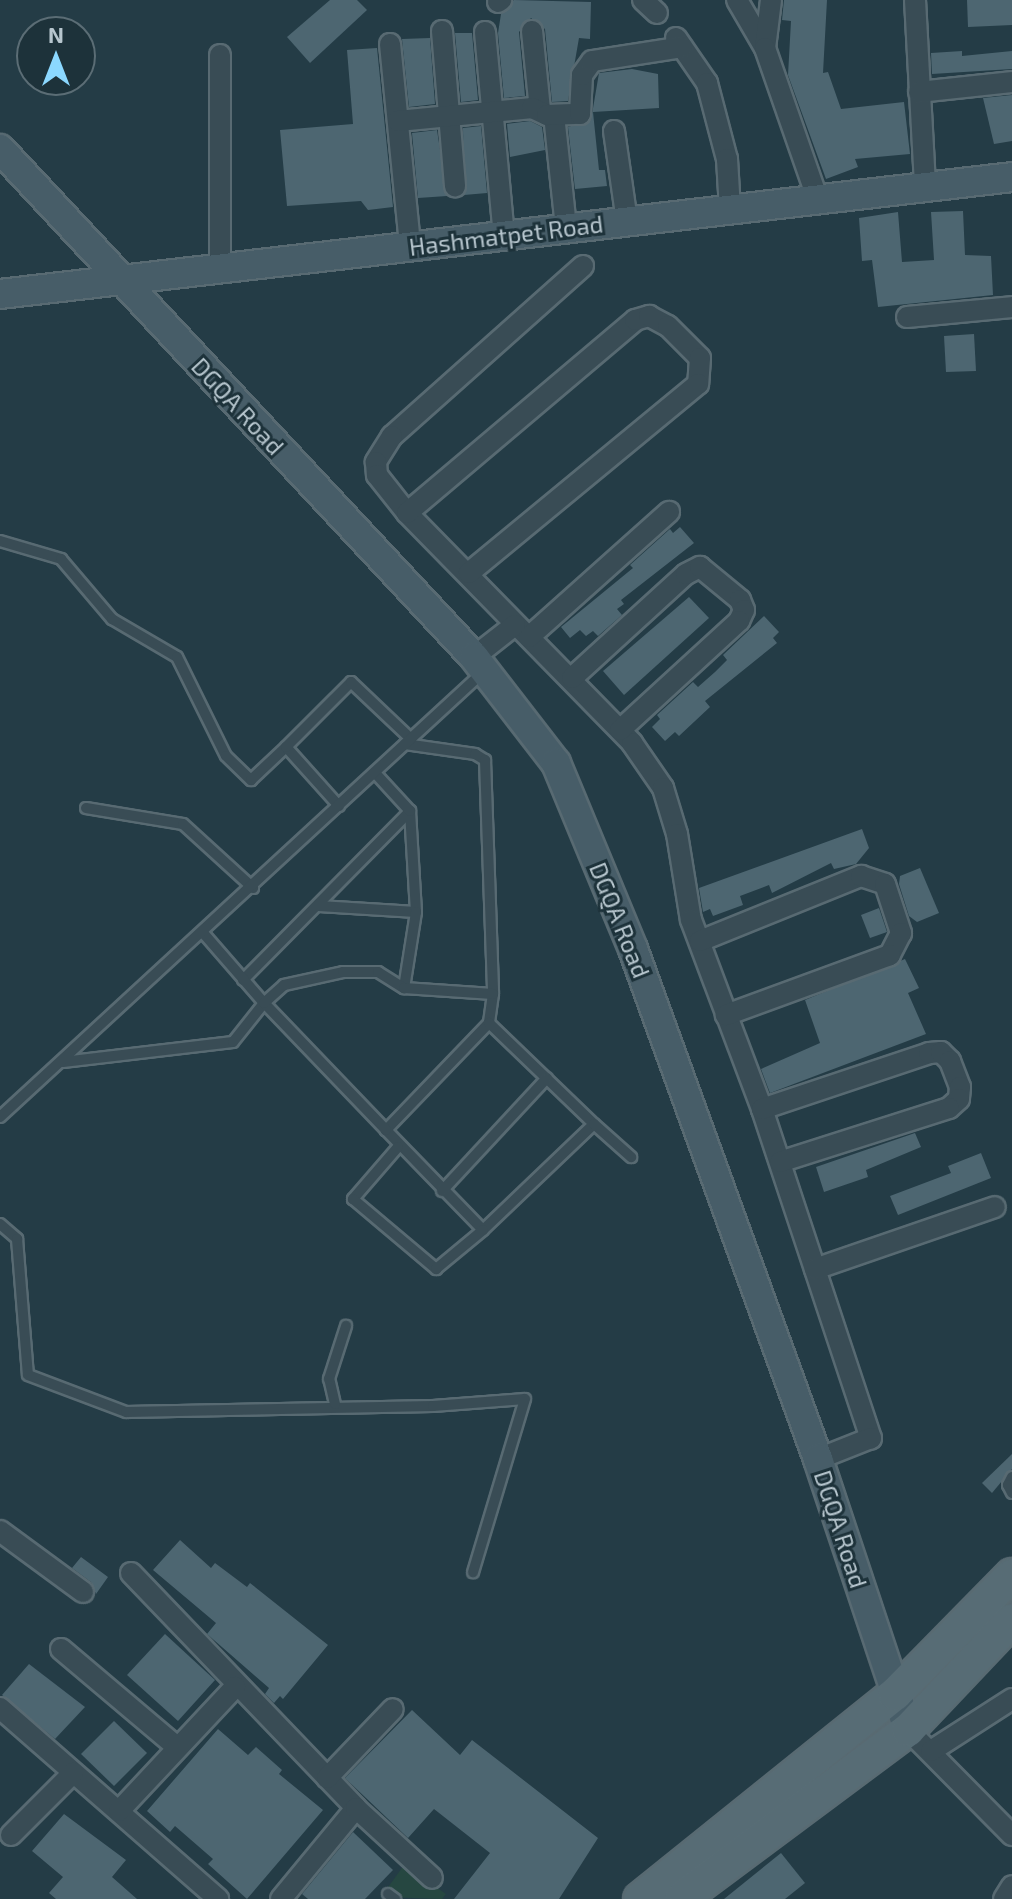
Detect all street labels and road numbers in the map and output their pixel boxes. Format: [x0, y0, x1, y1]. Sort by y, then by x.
street label: Hashmatpet Road [407, 209, 605, 261]
street label: DGQA Road [186, 351, 290, 461]
street label: DGQA Road [584, 858, 656, 982]
street label: DGQA Road [808, 1466, 874, 1592]

